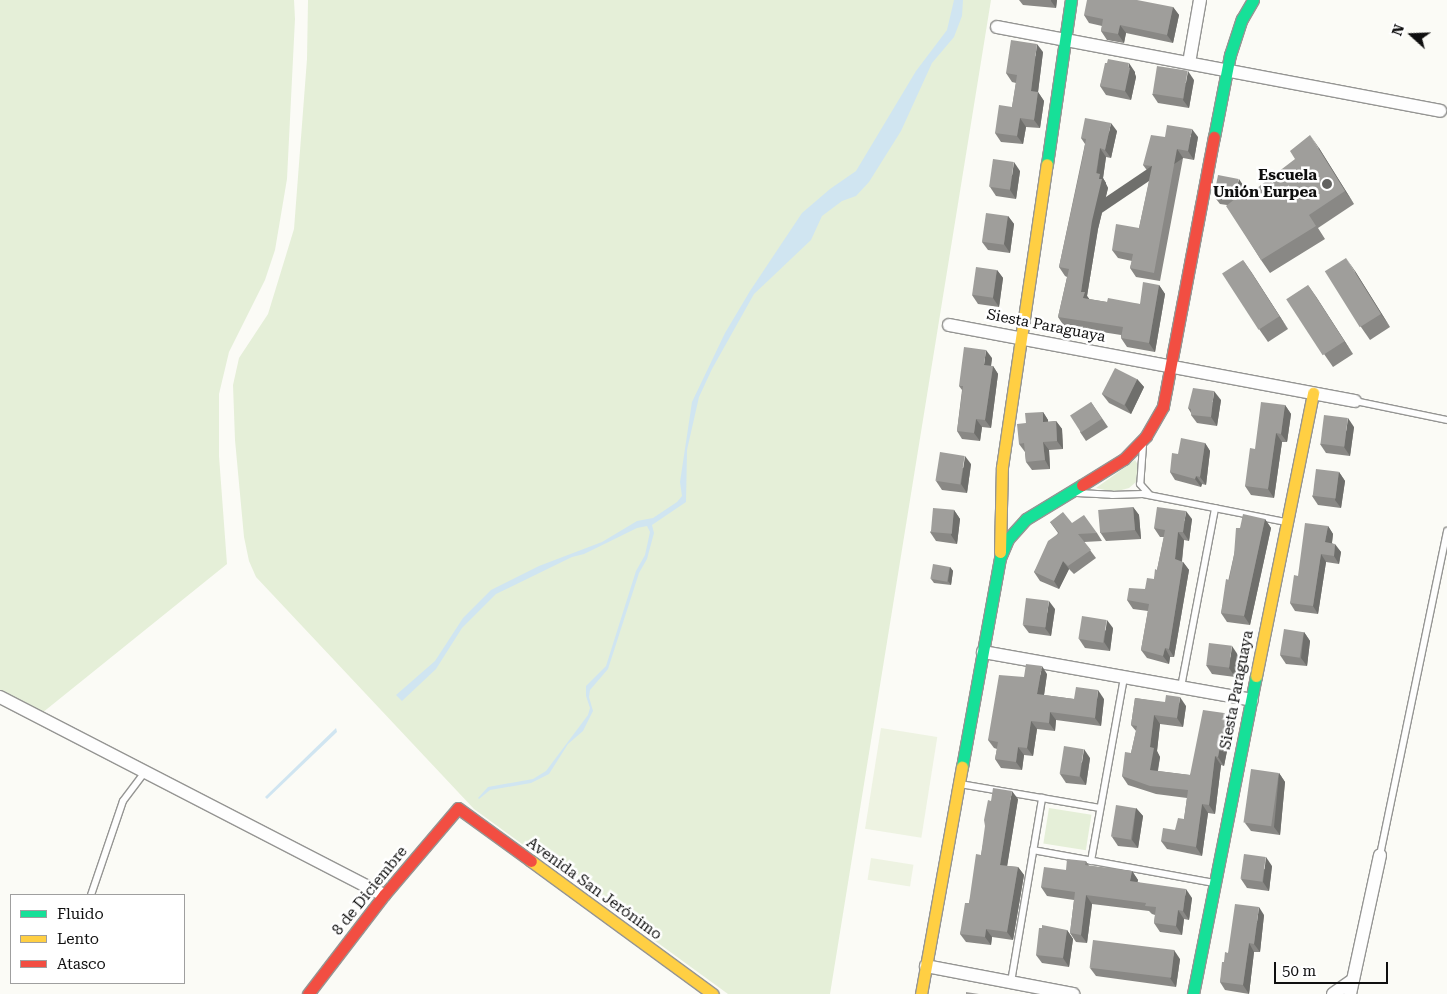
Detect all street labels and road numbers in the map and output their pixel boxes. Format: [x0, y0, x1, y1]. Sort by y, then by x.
street label: Siesta Paraguaya [985, 306, 1107, 346]
street label: Siesta Paraguaya [1217, 629, 1257, 751]
street label: Avenida San Jerónimo [523, 834, 665, 944]
street label: 8 de Diciembre [329, 843, 411, 939]

